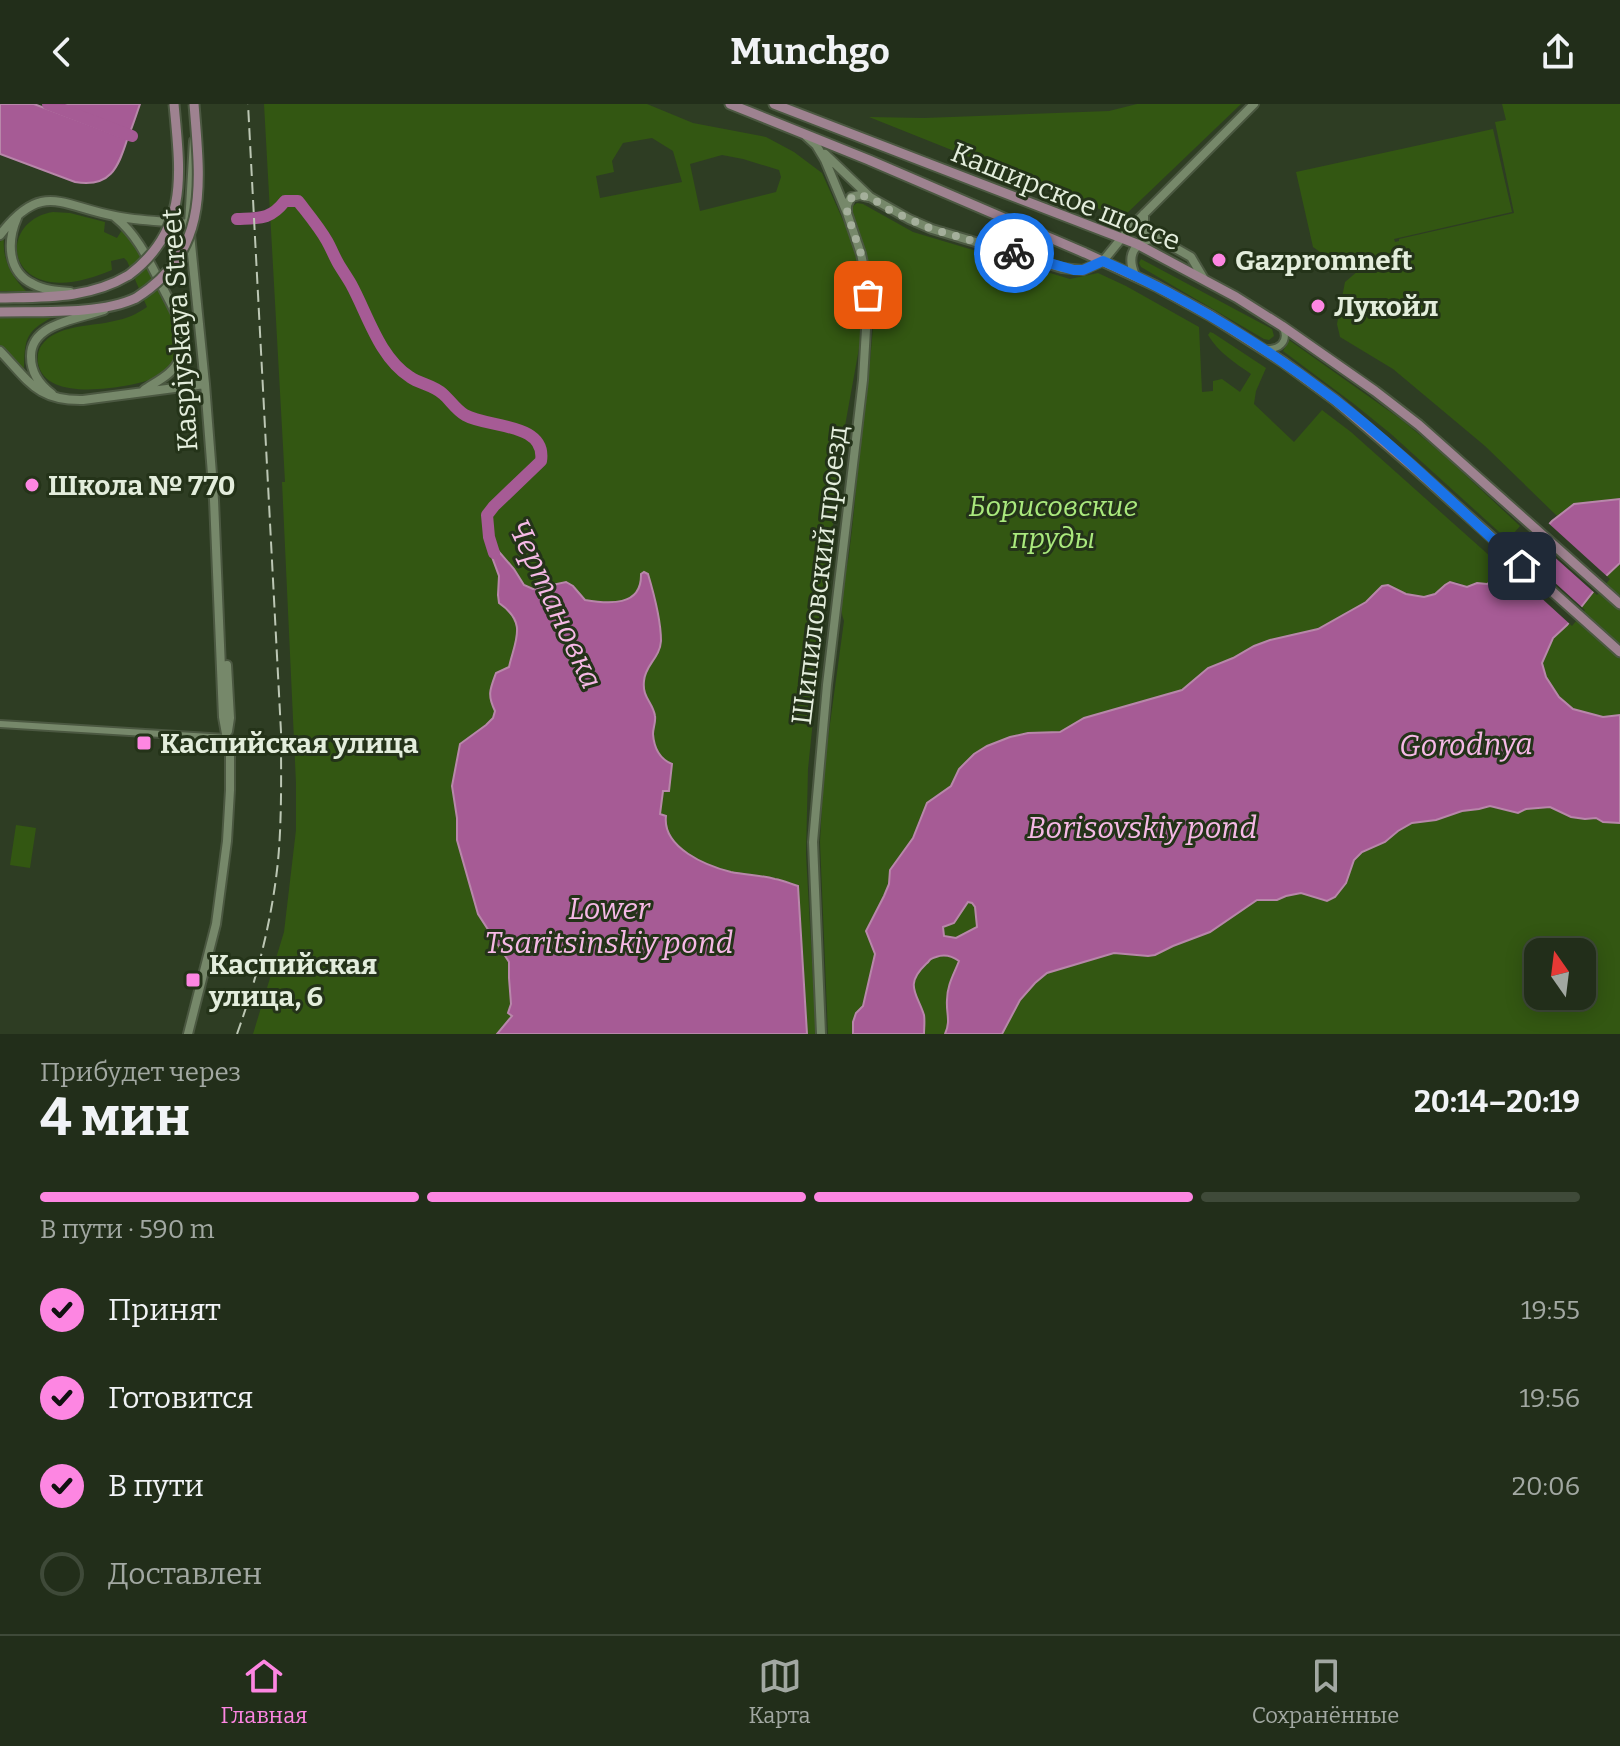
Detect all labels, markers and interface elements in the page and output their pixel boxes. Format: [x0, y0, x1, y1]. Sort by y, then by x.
icon: back [40, 30, 84, 74]
text: Munchgo [730, 30, 890, 74]
icon: share [1536, 30, 1580, 74]
street label: Каширское шоссе [946, 135, 1185, 258]
street label: Kaspiyskaya Street [155, 207, 204, 452]
courier [974, 213, 1054, 293]
icon: bike [992, 231, 1036, 275]
place label: Gazpromneft [1235, 244, 1412, 277]
marker: Gazpromneft [1210, 251, 1228, 269]
pin [834, 261, 902, 329]
icon: bag [846, 273, 890, 317]
place label: Лукойл [1334, 290, 1438, 323]
marker: Лукойл [1309, 297, 1327, 315]
street label: Шипиловский проезд [785, 423, 854, 727]
place label: Школа № 770 [48, 469, 236, 502]
marker: Школа № 770 [23, 476, 41, 494]
park label: Борисовские пруды [969, 490, 1137, 555]
water label: Чертановка [500, 514, 610, 694]
pin [1488, 532, 1556, 600]
icon: home [1500, 544, 1544, 588]
water label: Gorodnya [1399, 726, 1533, 764]
place label: Каспийская улица [160, 727, 419, 760]
marker: Каспийская улица [135, 734, 153, 752]
water label: Borisovskiy pond [1027, 810, 1257, 846]
water label: Lower Tsaritsinskiy pond [485, 891, 733, 961]
north arrow [1524, 938, 1596, 1010]
map controls [1524, 938, 1596, 1010]
place label: Каспийская улица, 6 [208, 948, 377, 1013]
marker: Каспийская улица, 6 [184, 971, 202, 989]
text: Прибудет через [40, 1057, 241, 1088]
text: 20:14–20:19 [1414, 1084, 1580, 1120]
text: 4 мин [40, 1086, 190, 1149]
text: В пути · 590 m [40, 1214, 214, 1245]
icon: check [40, 1288, 84, 1332]
text: Принят [108, 1292, 221, 1328]
text: 19:55 [1521, 1295, 1580, 1326]
icon: check [40, 1376, 84, 1420]
text: Готовится [108, 1380, 253, 1416]
text: 19:56 [1520, 1383, 1580, 1414]
icon: check [40, 1464, 84, 1508]
text: В пути [108, 1468, 204, 1504]
text: 20:06 [1512, 1471, 1580, 1502]
text: Доставлен [108, 1556, 262, 1592]
tab: Главная [221, 1654, 307, 1729]
tab: Карта [749, 1654, 811, 1729]
tab: Сохранённые [1252, 1654, 1399, 1729]

